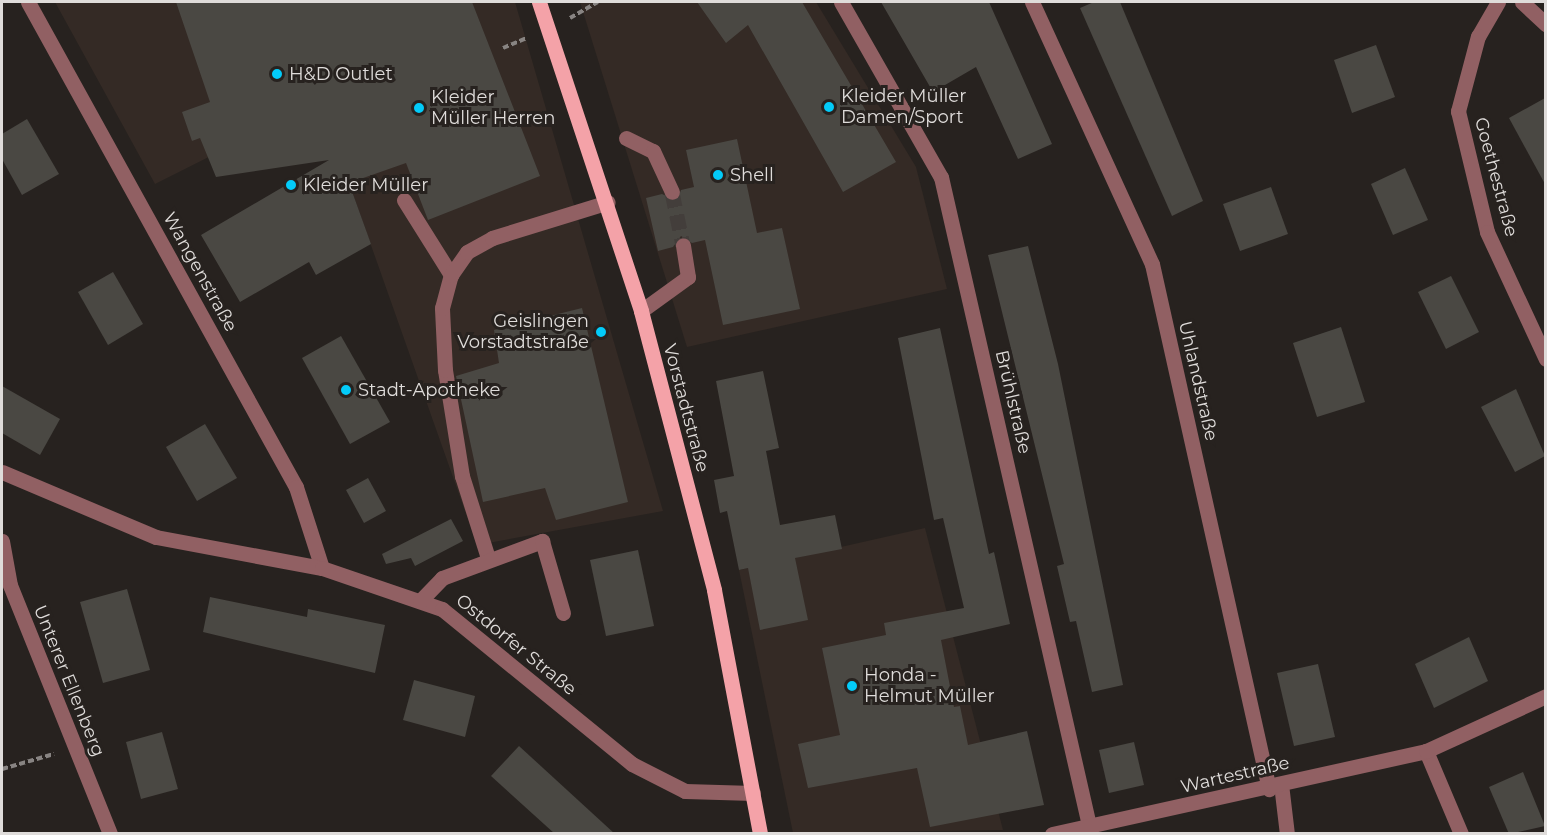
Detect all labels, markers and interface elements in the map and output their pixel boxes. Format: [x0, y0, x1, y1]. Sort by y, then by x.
place label: H&D Outlet [289, 63, 393, 85]
marker: H&D Outlet [270, 67, 284, 81]
place label: Kleider Müller Damen/Sport [841, 86, 966, 128]
place label: Kleider Müller Herren [431, 87, 555, 130]
marker: Kleider Müller Damen/Sport [822, 100, 836, 114]
marker: Kleider Müller Herren [412, 101, 426, 115]
street label: Goethestraße [1470, 115, 1522, 239]
place label: Shell [730, 164, 774, 186]
marker: Shell [711, 168, 725, 182]
place label: Kleider Müller [303, 174, 428, 196]
marker: Kleider Müller [284, 178, 298, 192]
street label: Wangenstraße [158, 208, 242, 336]
place label: Geislingen Vorstadtstraße [457, 311, 589, 354]
street label: Uhlandstraße [1174, 319, 1222, 443]
marker: Geislingen Vorstadtstraße [594, 325, 608, 339]
street label: Vorstadtstraße [659, 342, 713, 474]
street label: Brühlstraße [991, 348, 1035, 456]
place label: Stadt-Apotheke [358, 379, 500, 401]
marker: Stadt-Apotheke [339, 383, 353, 397]
street label: Ostdorfer Straße [451, 590, 581, 700]
street label: Unterer Ellenberg [29, 602, 109, 760]
place label: Honda - Helmut Müller [864, 665, 995, 708]
marker: Honda - Helmut Müller [845, 679, 859, 693]
street label: Wartestraße [1178, 752, 1292, 798]

